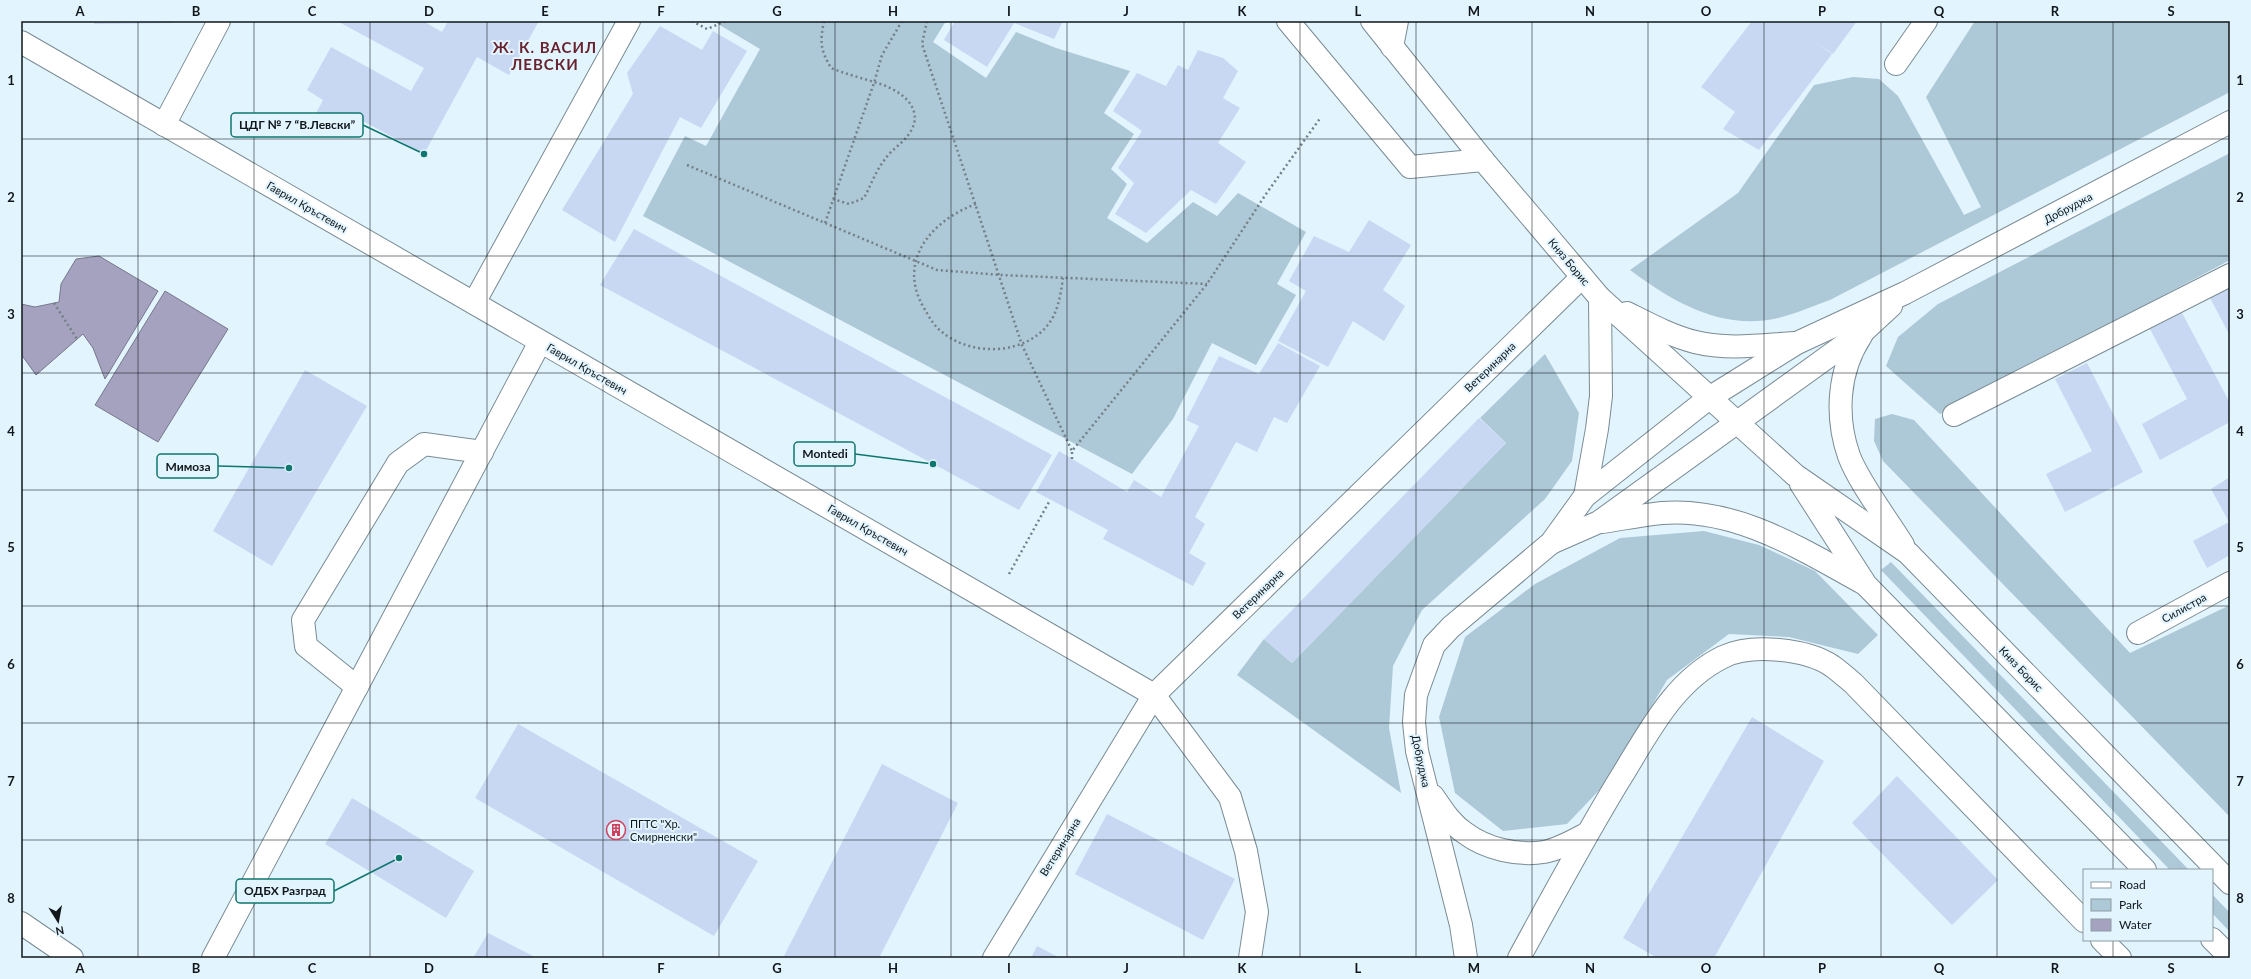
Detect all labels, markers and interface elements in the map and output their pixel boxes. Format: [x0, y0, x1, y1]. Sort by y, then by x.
text: A [74, 3, 85, 19]
text: B [192, 3, 201, 19]
text: C [308, 3, 317, 19]
text: D [424, 3, 434, 19]
text: E [541, 3, 549, 19]
text: F [657, 3, 665, 19]
text: G [772, 3, 782, 19]
text: H [888, 3, 898, 19]
text: I [1007, 3, 1011, 19]
text: J [1123, 3, 1129, 19]
text: K [1238, 3, 1248, 19]
text: L [1355, 3, 1362, 19]
text: M [1468, 3, 1480, 19]
text: N [1585, 3, 1595, 19]
text: O [1701, 3, 1712, 19]
text: P [1818, 3, 1826, 19]
text: Q [1934, 3, 1945, 19]
text: R [2051, 3, 2060, 19]
text: S [2167, 3, 2175, 19]
district label: Ж. К. ВАСИЛ ЛЕВСКИ [493, 38, 597, 73]
text: 1 [7, 72, 15, 88]
text: 1 [2236, 72, 2244, 88]
callout: ЦДГ № 7 “В.Левски” [231, 113, 363, 137]
text: ЦДГ № 7 “В.Левски” [239, 117, 355, 132]
street label: Гаврил Кръстевич [265, 178, 350, 235]
text: 2 [7, 189, 15, 205]
street label: Добруджа [2041, 189, 2094, 226]
text: 2 [2236, 189, 2244, 205]
street label: Княз Борис [1546, 236, 1593, 288]
text: 3 [7, 306, 15, 322]
text: 3 [2236, 306, 2244, 322]
street label: Ветеринарна [1461, 339, 1518, 394]
street label: Гаврил Кръстевич [545, 340, 630, 397]
text: 4 [7, 423, 15, 439]
text: 4 [2236, 423, 2244, 439]
callout: Montedi [794, 442, 855, 466]
text: Montedi [802, 446, 848, 461]
callout: Мимоза [157, 454, 218, 478]
text: Мимоза [165, 459, 211, 474]
street label: Гаврил Кръстевич [826, 501, 911, 558]
text: 5 [7, 539, 15, 555]
text: 5 [2236, 539, 2244, 555]
street label: Ветеринарна [1229, 566, 1286, 621]
street label: Силистра [2159, 590, 2208, 625]
street label: Княз Борис [1997, 643, 2046, 694]
text: 6 [7, 656, 15, 672]
text: 6 [2236, 656, 2244, 672]
street label: Добруджа [1410, 734, 1433, 788]
text: 7 [7, 773, 15, 789]
text: 7 [2236, 773, 2244, 789]
street label: Ветеринарна [1037, 815, 1083, 878]
place label: ПГТС "Хр. Смирненски" [630, 817, 697, 843]
building icon: ПГТС "Хр. Смирненски" [605, 819, 627, 841]
legend [2083, 869, 2213, 941]
text: Road [2119, 877, 2146, 892]
callout: ОДБХ Разград [236, 879, 334, 903]
text: ОДБХ Разград [244, 883, 326, 898]
text: 8 [7, 890, 15, 906]
text: 8 [2236, 890, 2244, 906]
text: Park [2119, 897, 2143, 912]
north arrow [38, 901, 78, 941]
text: Water [2119, 917, 2152, 932]
text: N [55, 924, 65, 938]
text: A [74, 960, 85, 976]
text: B [192, 960, 201, 976]
text: C [308, 960, 317, 976]
text: D [424, 960, 434, 976]
text: E [541, 960, 549, 976]
text: F [657, 960, 665, 976]
text: G [772, 960, 782, 976]
text: H [888, 960, 898, 976]
text: I [1007, 960, 1011, 976]
text: J [1123, 960, 1129, 976]
text: K [1238, 960, 1248, 976]
text: L [1355, 960, 1362, 976]
text: M [1468, 960, 1480, 976]
text: N [1585, 960, 1595, 976]
text: O [1701, 960, 1712, 976]
text: P [1818, 960, 1826, 976]
text: Q [1934, 960, 1945, 976]
text: R [2051, 960, 2060, 976]
text: S [2167, 960, 2175, 976]

